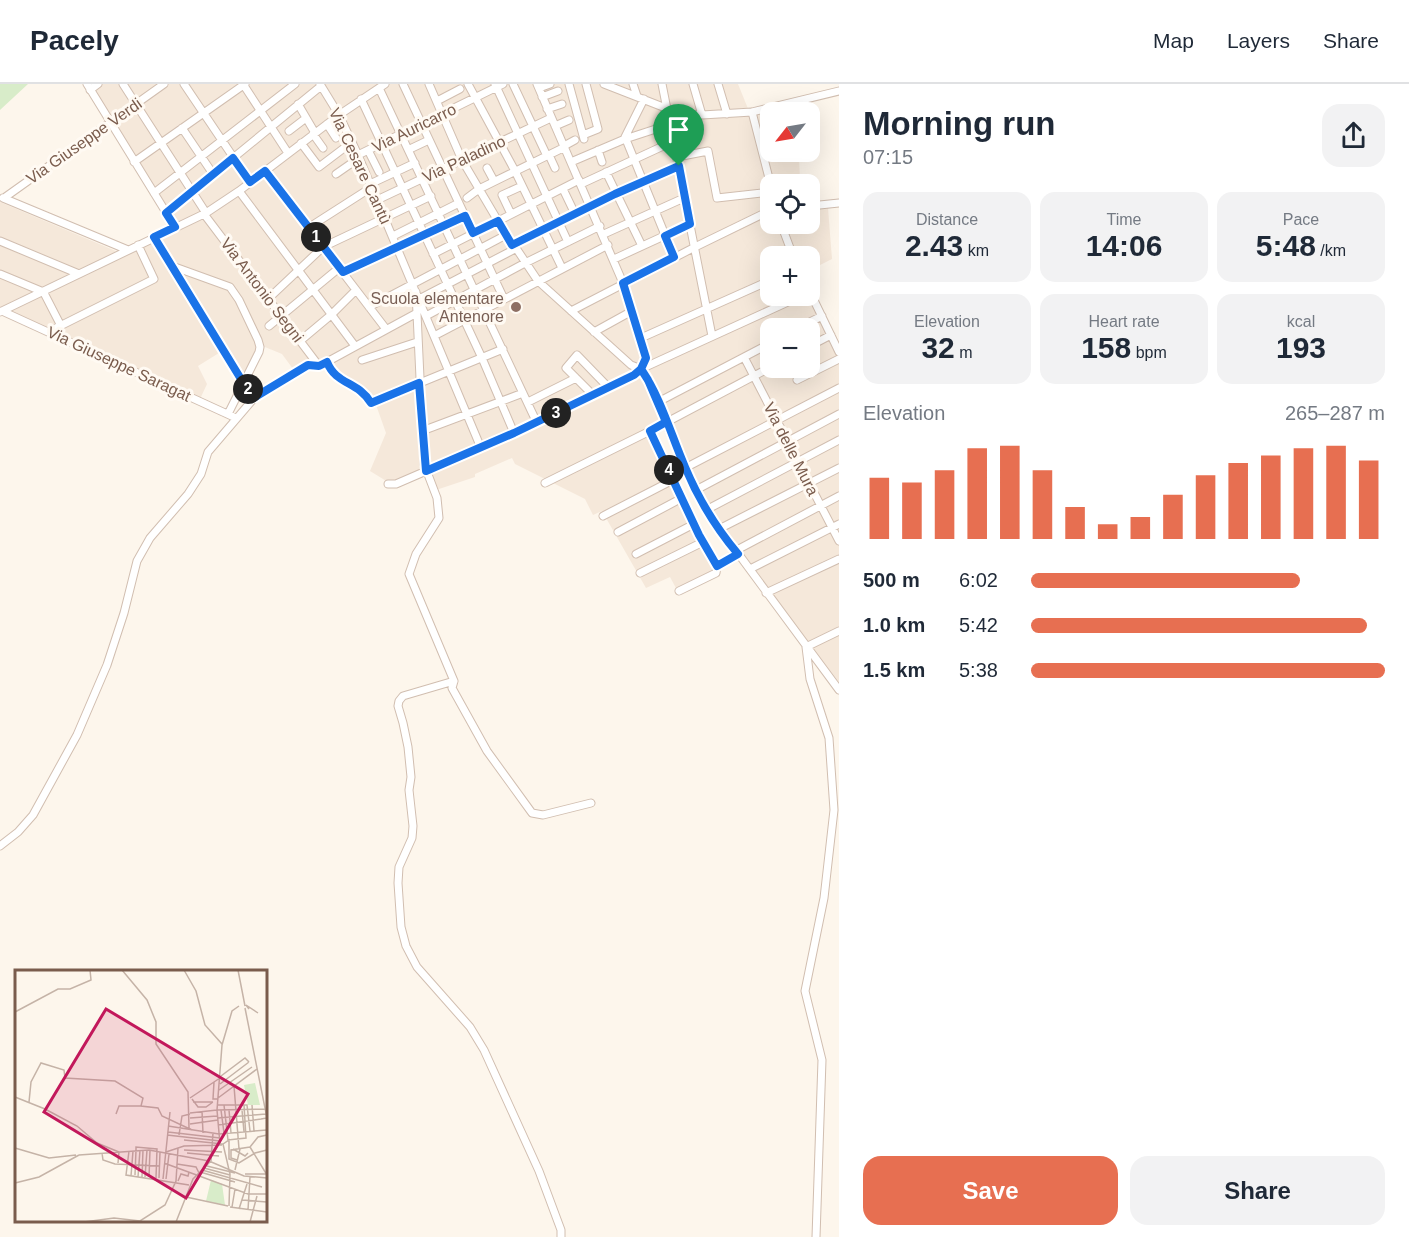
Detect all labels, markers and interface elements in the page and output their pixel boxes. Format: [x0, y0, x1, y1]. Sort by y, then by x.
text: Pacely [30, 25, 119, 56]
text: Map [1153, 29, 1194, 52]
text: Layers [1227, 29, 1290, 52]
text: Share [1323, 29, 1379, 52]
street label: Via Giuseppe Verdi [23, 95, 145, 187]
street label: Via Auricarro [369, 100, 459, 156]
north arrow [760, 102, 820, 162]
map controls [760, 102, 820, 378]
pin [653, 104, 704, 166]
button: share [1322, 104, 1385, 167]
street label: Via Cesare Cantù [326, 105, 394, 227]
text: Morning run [863, 105, 1055, 142]
icon: arrive [662, 113, 695, 146]
street label: Via Paladino [420, 132, 508, 186]
text: 07:15 [863, 146, 913, 168]
button: locate [760, 174, 820, 234]
text: Distance [916, 211, 978, 228]
text: Time [1107, 211, 1141, 228]
text: Pace [1283, 211, 1319, 228]
pin: 1 [301, 222, 331, 252]
text: 1 [312, 228, 320, 245]
text: 2.43 [905, 229, 963, 262]
text: 14:06 [1086, 229, 1162, 262]
text: 5:48 [1256, 229, 1316, 262]
street label: Via Antonio Segni [217, 235, 307, 345]
text: km [963, 242, 989, 259]
text: /km [1316, 242, 1346, 259]
button: + [760, 246, 820, 306]
place label: Scuola elementare Antenore [371, 290, 504, 325]
marker: Scuola elementare Antenore [509, 300, 523, 314]
text: Elevation [914, 313, 980, 330]
text: Heart rate [1088, 313, 1160, 330]
text: kcal [1287, 313, 1315, 330]
button: − [760, 318, 820, 378]
street label: Via Giuseppe Saragat [45, 323, 194, 405]
text: 32 [921, 331, 955, 364]
text: 158 [1081, 331, 1131, 364]
text: 193 [1276, 331, 1326, 364]
text: m [955, 344, 973, 361]
text: bpm [1131, 344, 1167, 361]
pin: 2 [233, 374, 263, 404]
text: 2 [244, 380, 252, 397]
pin: 3 [541, 398, 571, 428]
street label: Via delle Mura [760, 400, 822, 498]
text: Elevation [863, 402, 945, 424]
text: 265–287 m [1285, 402, 1385, 424]
text: 3 [552, 404, 560, 421]
pin: 4 [654, 455, 684, 485]
text: 4 [665, 461, 673, 478]
text: 500 m [863, 569, 920, 591]
text: 6:02 [959, 569, 998, 591]
text: 1.0 km [863, 614, 925, 636]
text: 5:42 [959, 614, 998, 636]
text: 1.5 km [863, 659, 925, 681]
text: 5:38 [959, 659, 998, 681]
inset map [15, 970, 267, 1222]
button: Save [863, 1156, 1118, 1225]
button: Share [1130, 1156, 1385, 1225]

